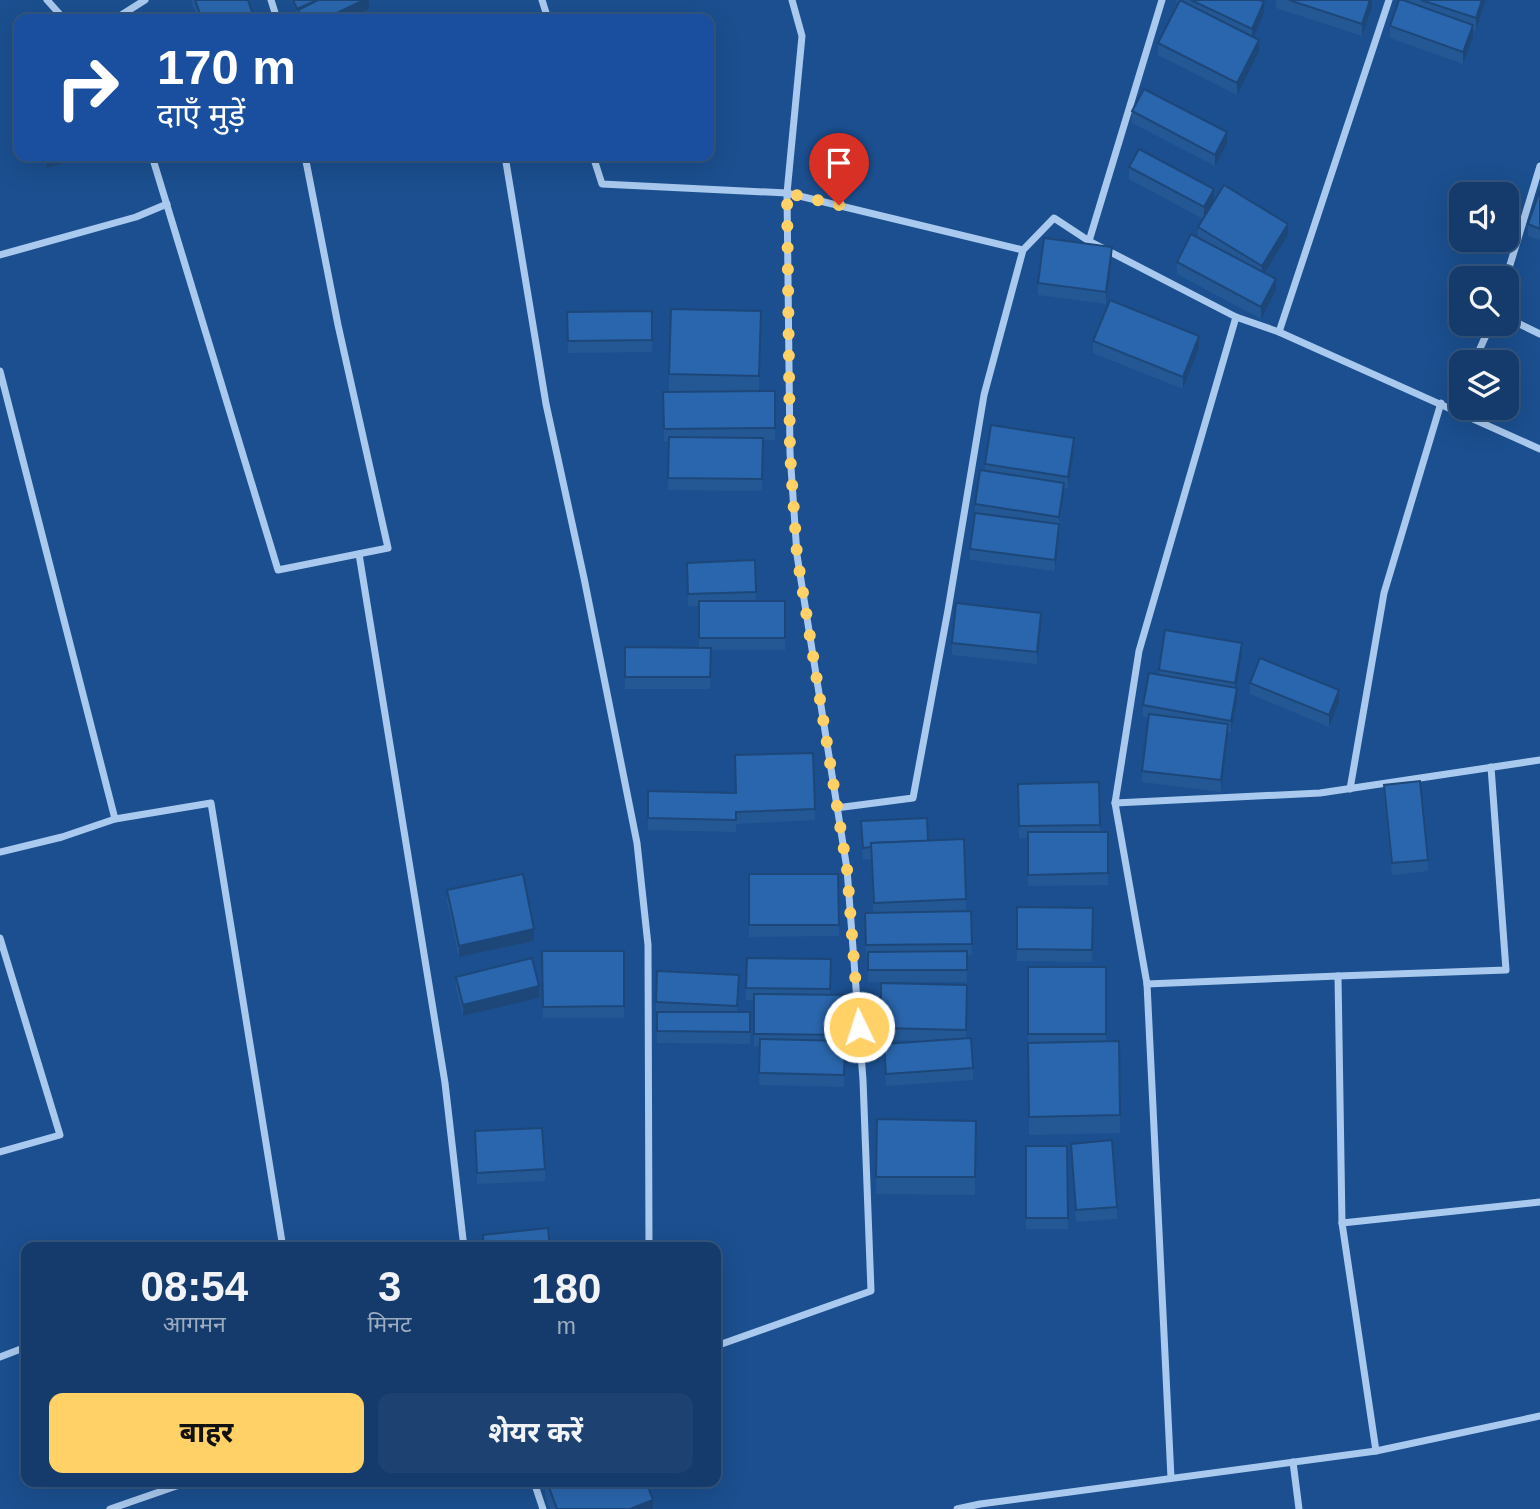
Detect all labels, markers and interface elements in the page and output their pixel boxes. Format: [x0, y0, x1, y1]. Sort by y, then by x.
text: 170 m [157, 40, 296, 94]
icon: right [42, 42, 133, 133]
text: दाएँ मुड़ें [157, 97, 245, 133]
pin [809, 133, 869, 205]
icon: arrive [820, 144, 858, 182]
map controls [1449, 182, 1519, 420]
button: sound [1449, 182, 1519, 252]
button: search [1449, 266, 1519, 336]
button: layers [1449, 350, 1519, 420]
position arrow [822, 990, 896, 1064]
text: 08:54 [141, 1263, 248, 1310]
text: 3 [378, 1263, 401, 1310]
text: 180 [531, 1265, 601, 1312]
text: आगमन [163, 1311, 226, 1337]
text: मिनट [368, 1311, 412, 1337]
text: m [557, 1313, 576, 1339]
button: बाहर [49, 1393, 364, 1473]
button: शेयर करें [378, 1393, 693, 1473]

